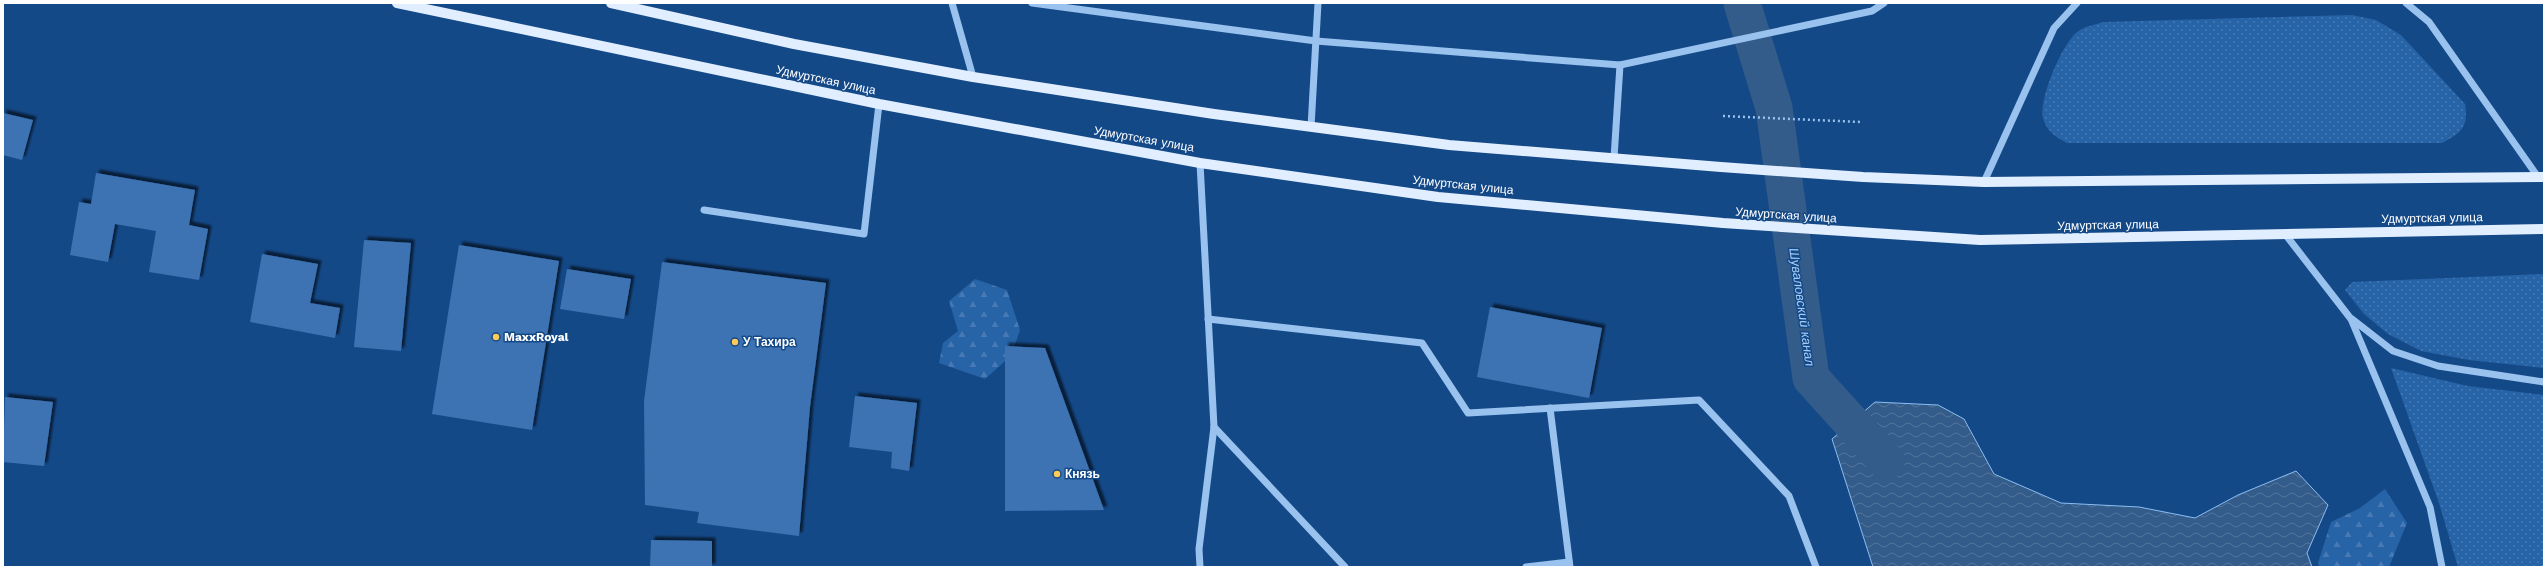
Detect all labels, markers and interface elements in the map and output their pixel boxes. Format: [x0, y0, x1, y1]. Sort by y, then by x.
street label: Удмуртская улица [775, 63, 877, 97]
street label: Удмуртская улица [1093, 123, 1195, 155]
street label: Удмуртская улица [1412, 173, 1515, 197]
street label: Удмуртская улица [1735, 204, 1837, 226]
street label: Удмуртская улица [2381, 210, 2483, 226]
street label: Удмуртская улица [2057, 217, 2159, 233]
water label: Шуваловский канал [1786, 247, 1818, 368]
place label: MaxxRoyal [504, 330, 569, 344]
marker: MaxxRoyal [491, 332, 501, 342]
place label: У Тахира [743, 335, 796, 349]
marker: У Тахира [730, 337, 740, 347]
place label: Князь [1065, 467, 1100, 481]
marker: Князь [1052, 469, 1062, 479]

